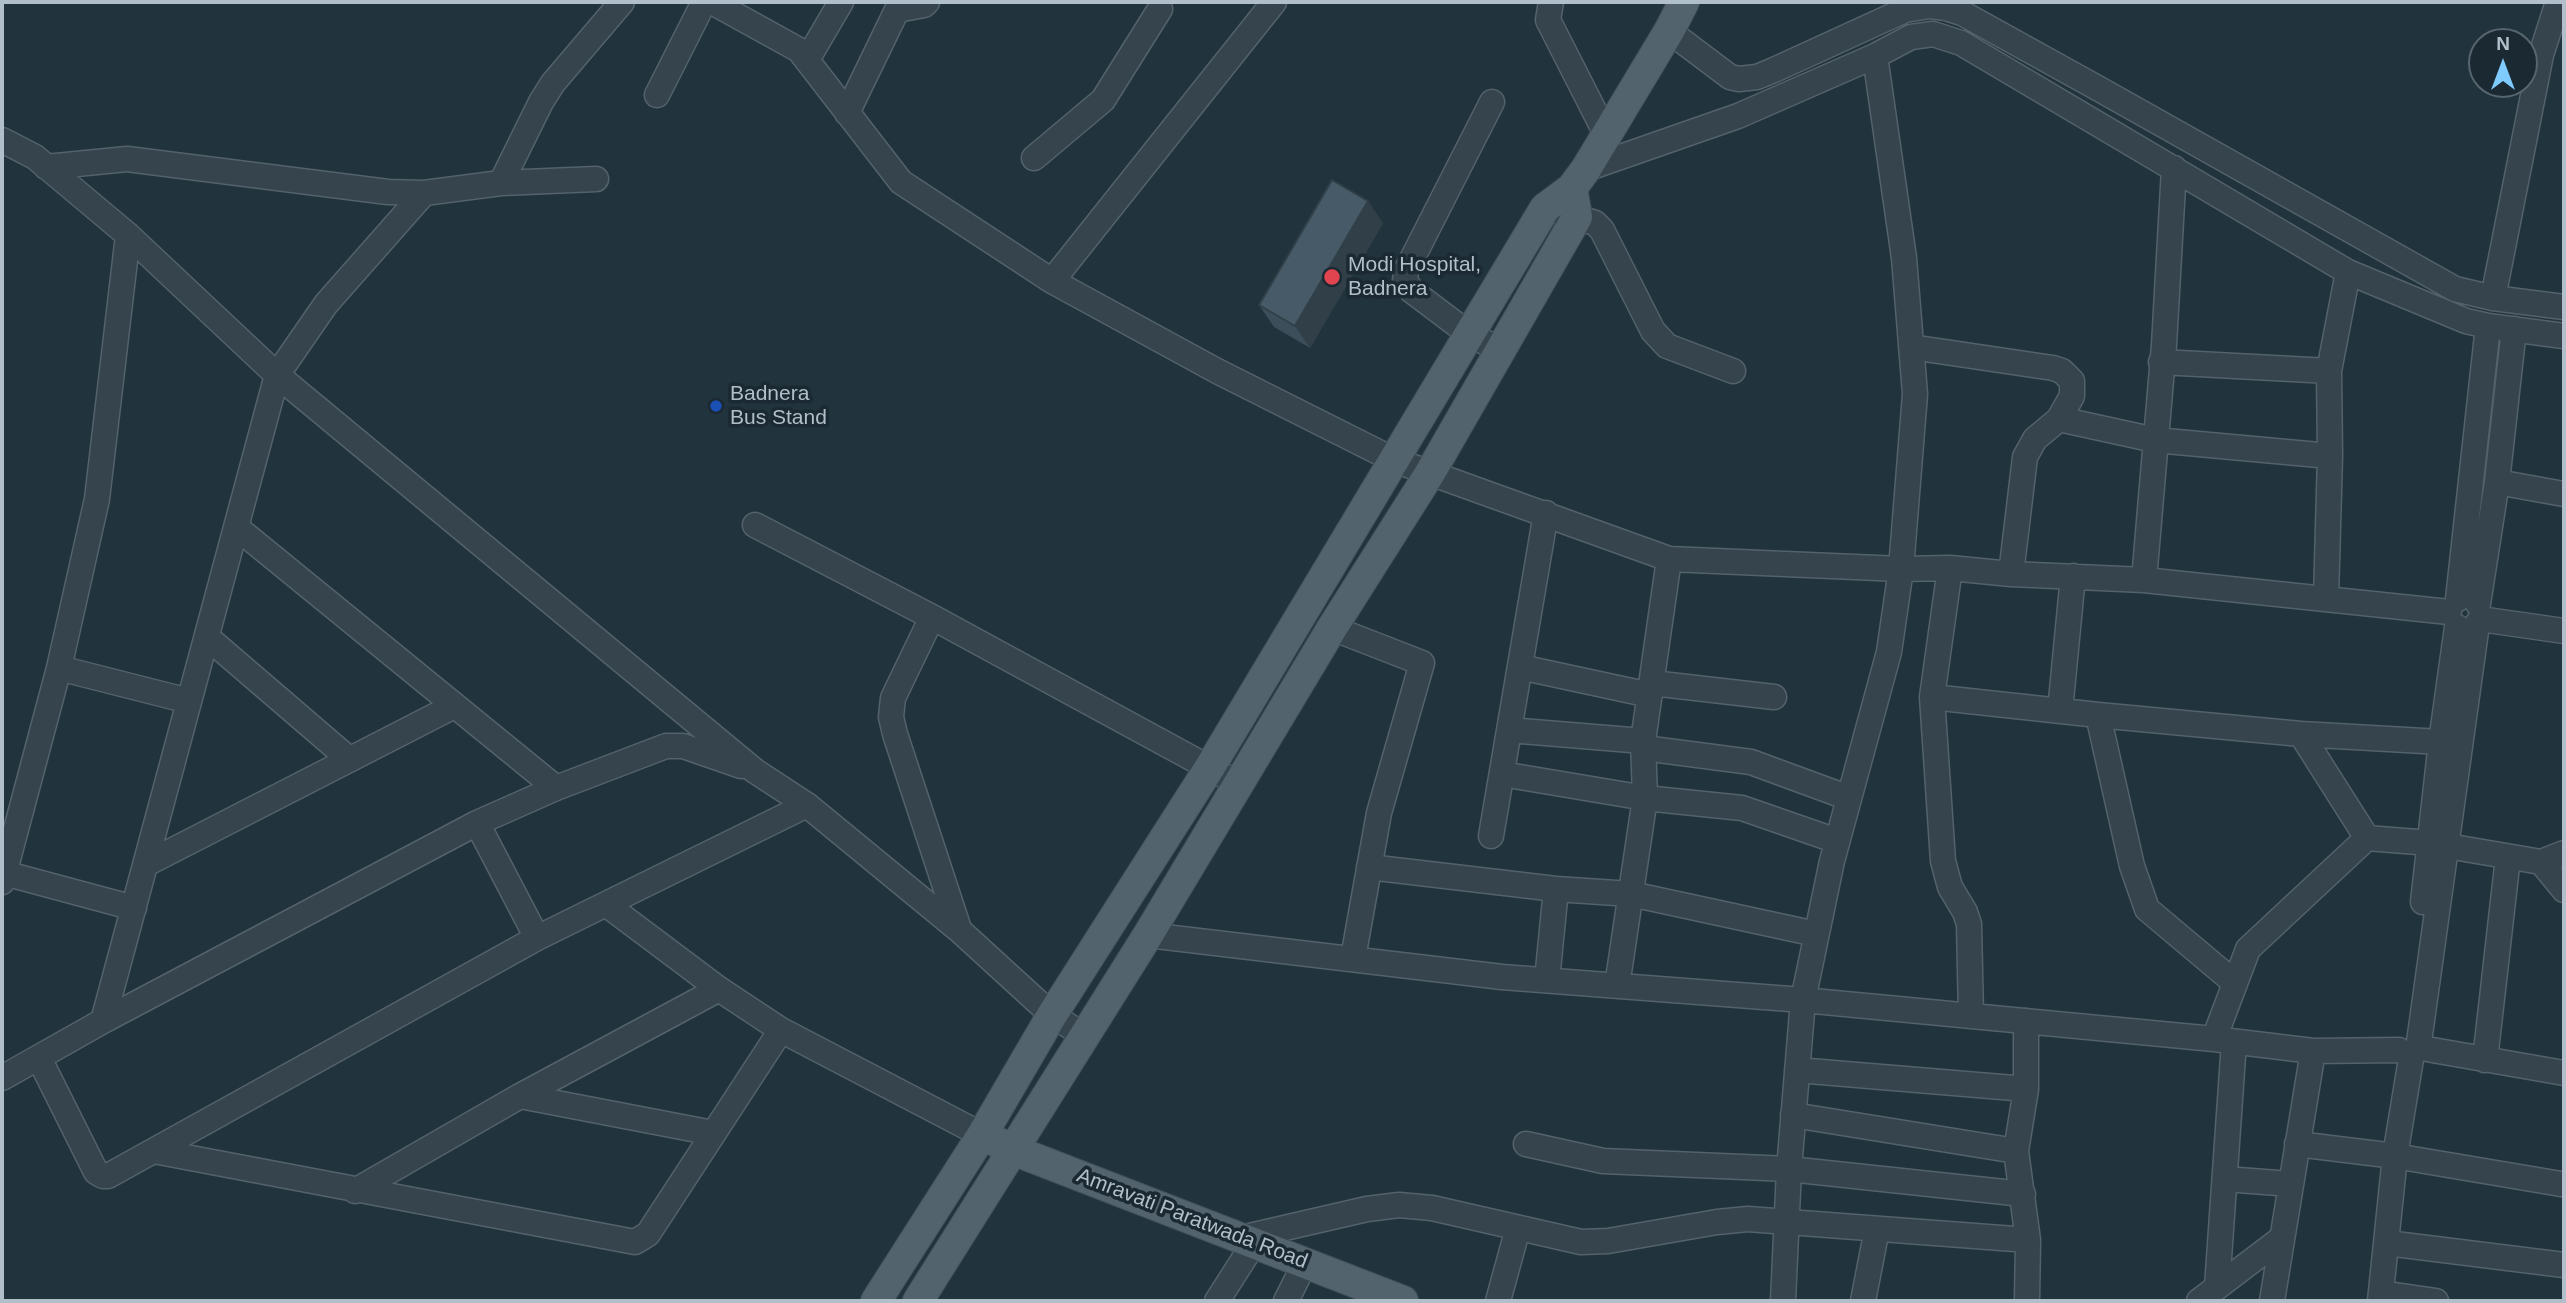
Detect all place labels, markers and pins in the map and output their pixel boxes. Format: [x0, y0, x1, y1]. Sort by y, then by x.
place label: Modi Hospital, Badnera [1348, 252, 1481, 302]
marker: Modi Hospital, Badnera [1322, 267, 1342, 287]
place label: Badnera Bus Stand [730, 381, 827, 431]
marker: Badnera Bus Stand [708, 398, 724, 414]

